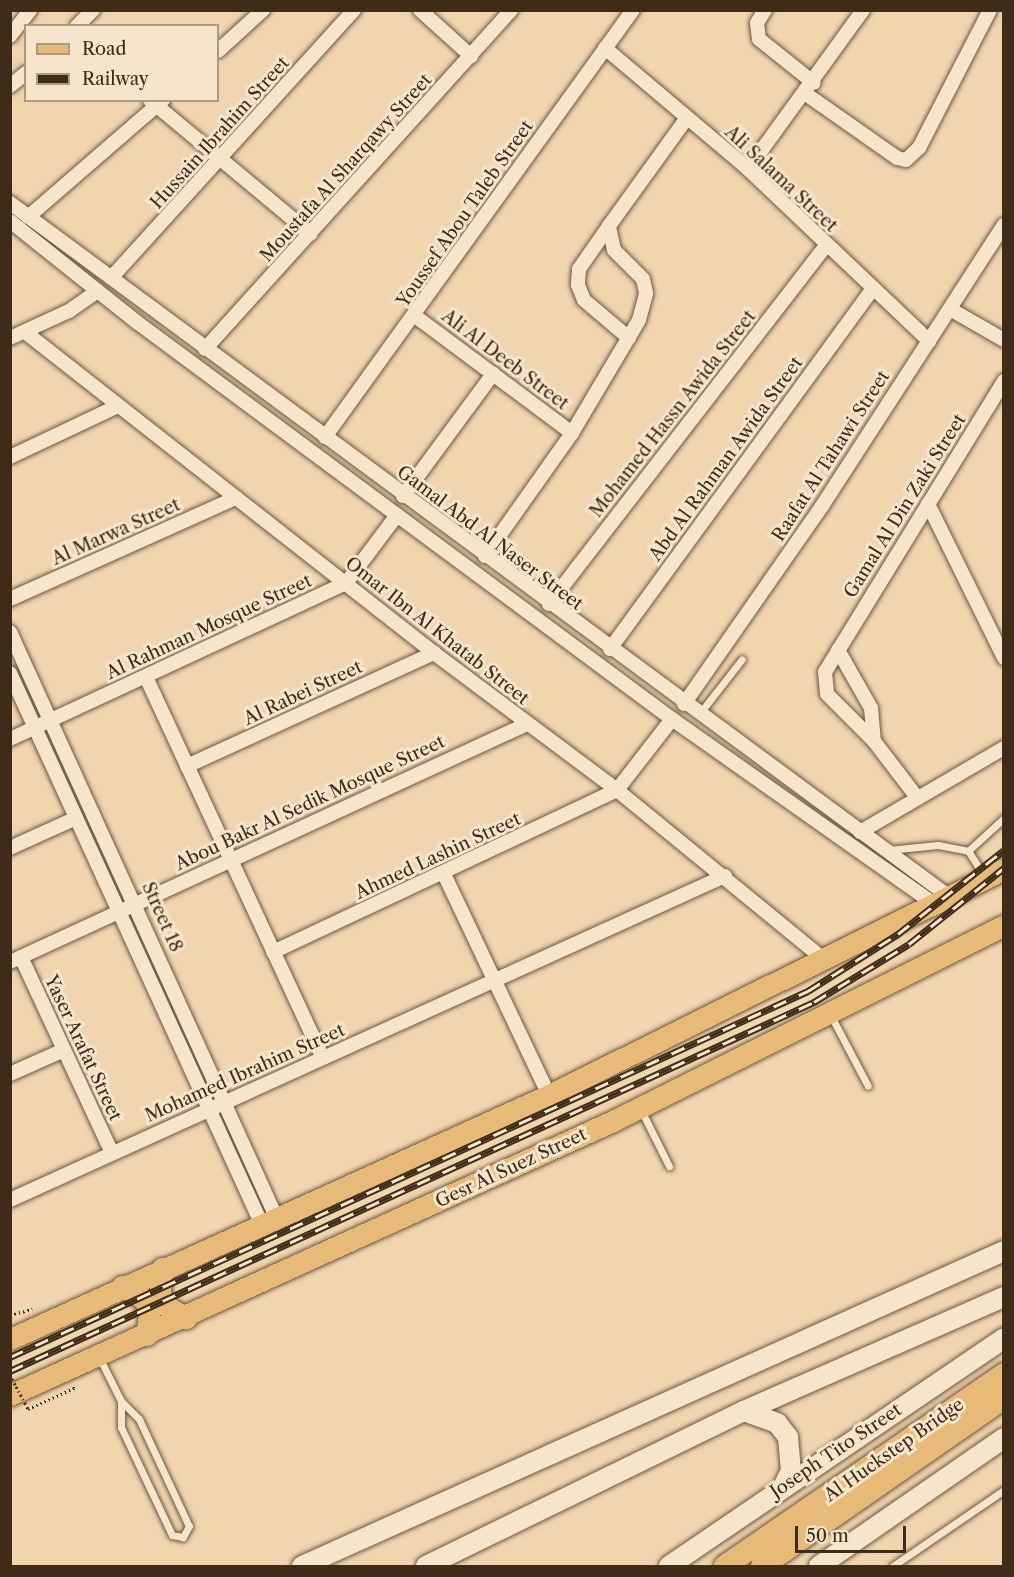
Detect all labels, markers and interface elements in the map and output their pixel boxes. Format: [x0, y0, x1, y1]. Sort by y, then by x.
legend [24, 24, 219, 102]
text: Road [82, 38, 127, 60]
street label: Hussain Ibrahim Street [146, 53, 294, 213]
text: Railway [82, 68, 149, 90]
street label: Moustafa Al Sharqawy Street [255, 69, 437, 267]
street label: Youssef Abou Taleb Street [392, 116, 538, 312]
street label: Ali Salama Street [720, 121, 842, 237]
street label: Ali Al Deeb Street [437, 305, 573, 415]
street label: Mohamed Hassn Awida Street [585, 306, 761, 522]
street label: Abd Al Rahman Awida Street [644, 352, 808, 566]
street label: Raafat Al Tahawi Street [767, 366, 895, 546]
street label: Gamal Al Din Zaki Street [839, 410, 971, 602]
street label: Gamal Abd Al Naser Street [392, 460, 588, 616]
street label: Al Marwa Street [48, 494, 184, 570]
street label: Omar Ibn Al Khatab Street [340, 552, 534, 710]
street label: Al Rahman Mosque Street [103, 570, 315, 684]
street label: Al Rabei Street [240, 656, 366, 730]
street label: Abou Bakr Al Sedik Mosque Street [171, 731, 449, 875]
street label: Ahmed Lashin Street [352, 808, 524, 904]
street label: Street 18 [137, 879, 187, 955]
street label: Yaser Arafat Street [40, 971, 126, 1125]
street label: Mohamed Ibrahim Street [142, 1019, 348, 1127]
street label: Gesr Al Suez Street [432, 1123, 590, 1213]
street label: Al Huckstep Bridge [820, 1394, 968, 1506]
street label: Joseph Tito Street [766, 1399, 906, 1503]
scale bar [798, 1514, 909, 1552]
text: 50 m [806, 1525, 849, 1547]

